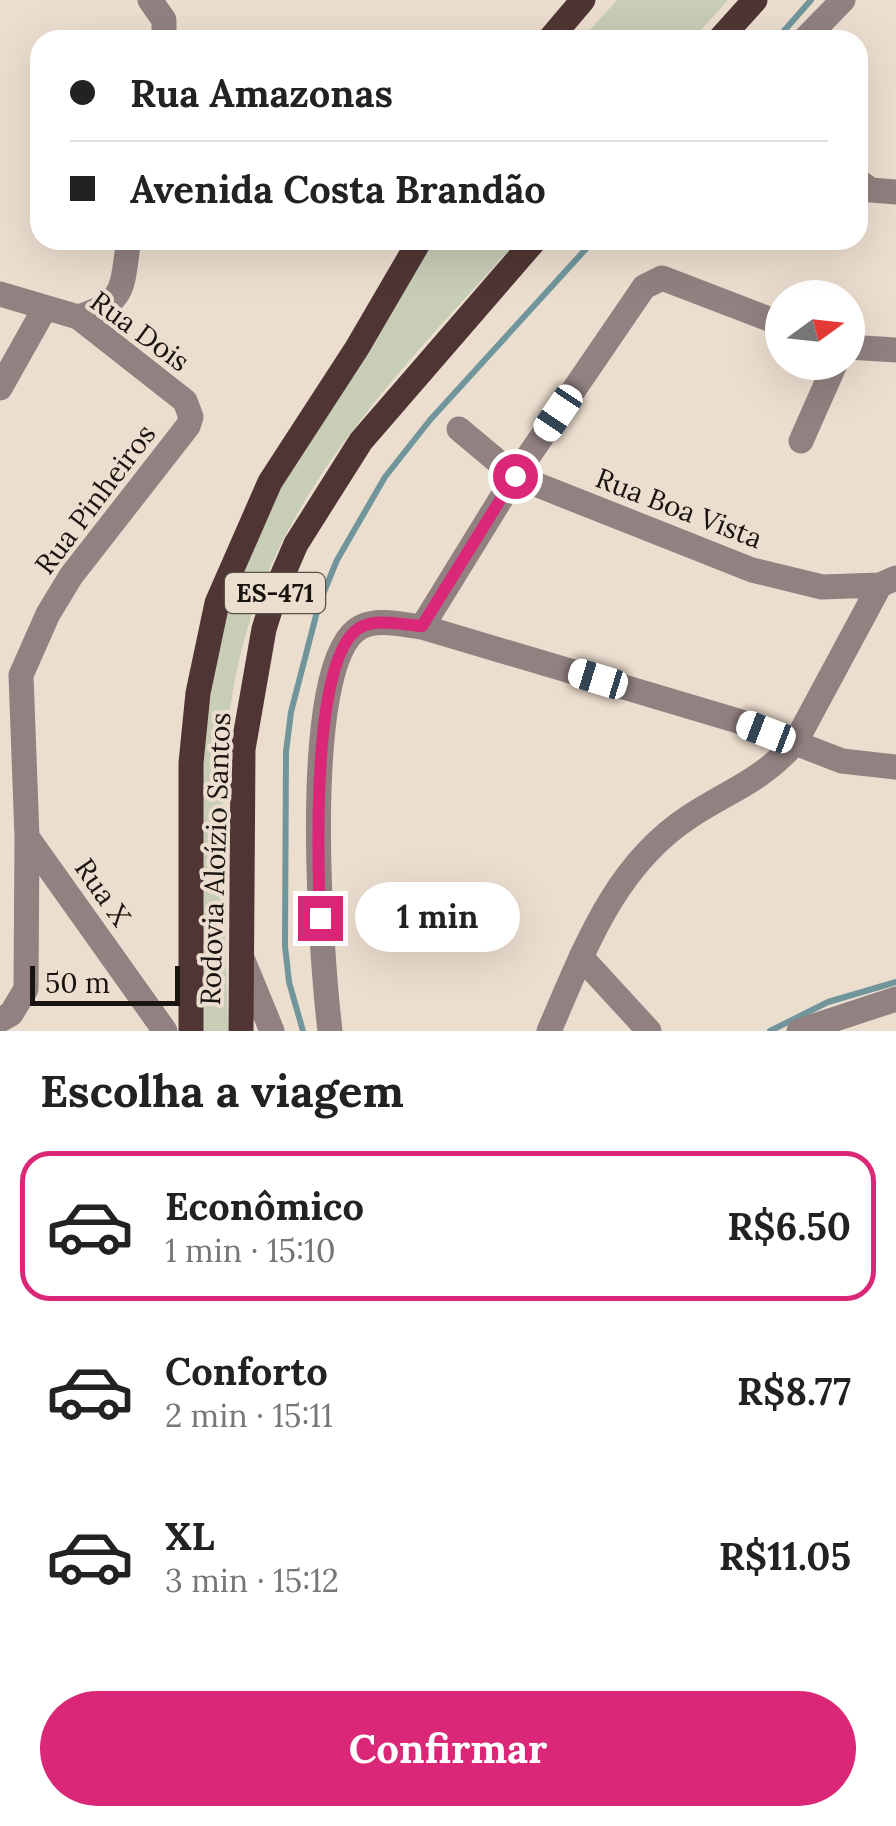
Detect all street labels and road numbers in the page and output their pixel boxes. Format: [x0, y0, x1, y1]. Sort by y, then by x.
street label: Rua Dois [83, 283, 197, 379]
street label: Rua Pinheiros [27, 417, 163, 581]
street label: Rua Boa Vista [591, 460, 767, 556]
road number: ES-471 [225, 573, 325, 613]
street label: Rodovia Aloízio Santos [192, 712, 238, 1006]
street label: Rua X [67, 851, 140, 933]

